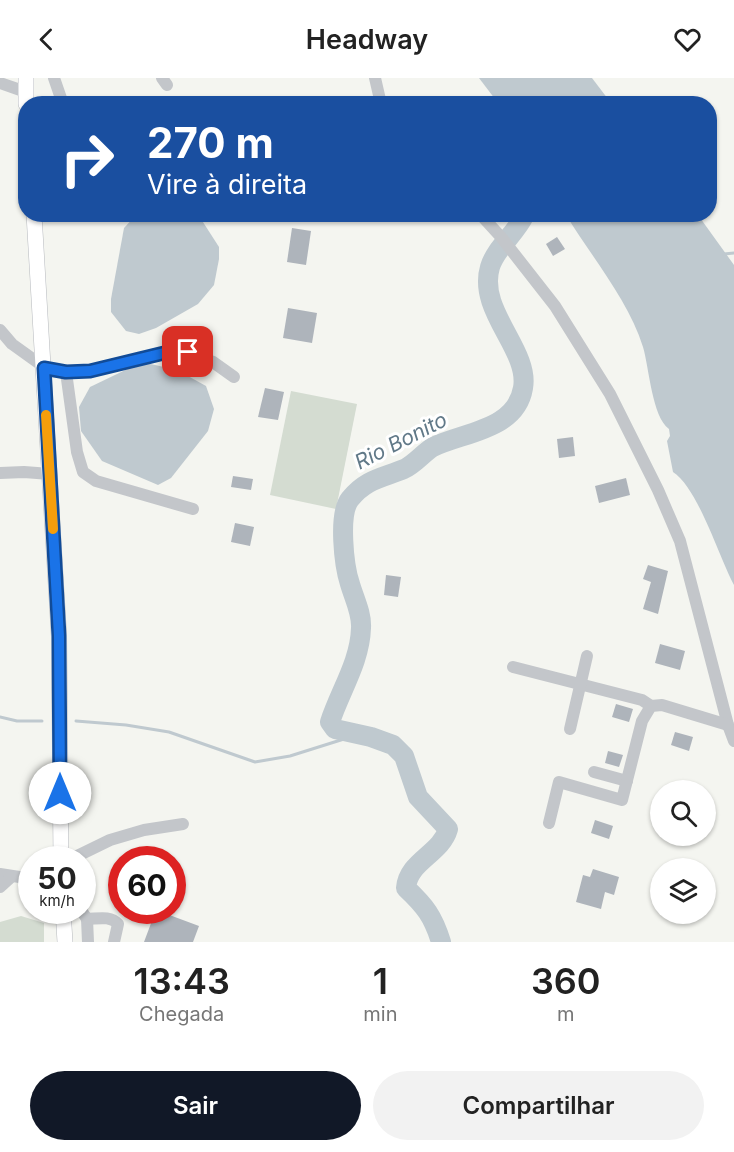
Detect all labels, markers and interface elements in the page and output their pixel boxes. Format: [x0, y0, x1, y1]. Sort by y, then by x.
icon: back [30, 23, 63, 56]
text: Headway [306, 23, 428, 56]
icon: heart [671, 23, 704, 56]
text: 270 m [147, 117, 274, 168]
icon: right [48, 120, 126, 198]
text: Vire à direita [147, 168, 307, 201]
pin [162, 326, 213, 377]
icon: arrive [171, 335, 204, 368]
water label: Rio Bonito [350, 407, 451, 474]
position arrow [28, 761, 92, 825]
map controls [650, 780, 716, 924]
button: search [650, 780, 716, 846]
speed limit sign: 60 [108, 846, 186, 924]
button: layers [650, 858, 716, 924]
text: 50 [37, 860, 77, 896]
text: km/h [39, 891, 75, 910]
text: 13:43 [133, 959, 230, 1003]
text: 1 [373, 959, 388, 1003]
text: 360 [531, 959, 601, 1003]
text: Chegada [139, 1002, 224, 1026]
text: min [363, 1002, 398, 1026]
text: m [557, 1002, 575, 1026]
button: Sair [30, 1071, 361, 1140]
button: Compartilhar [373, 1071, 704, 1140]

